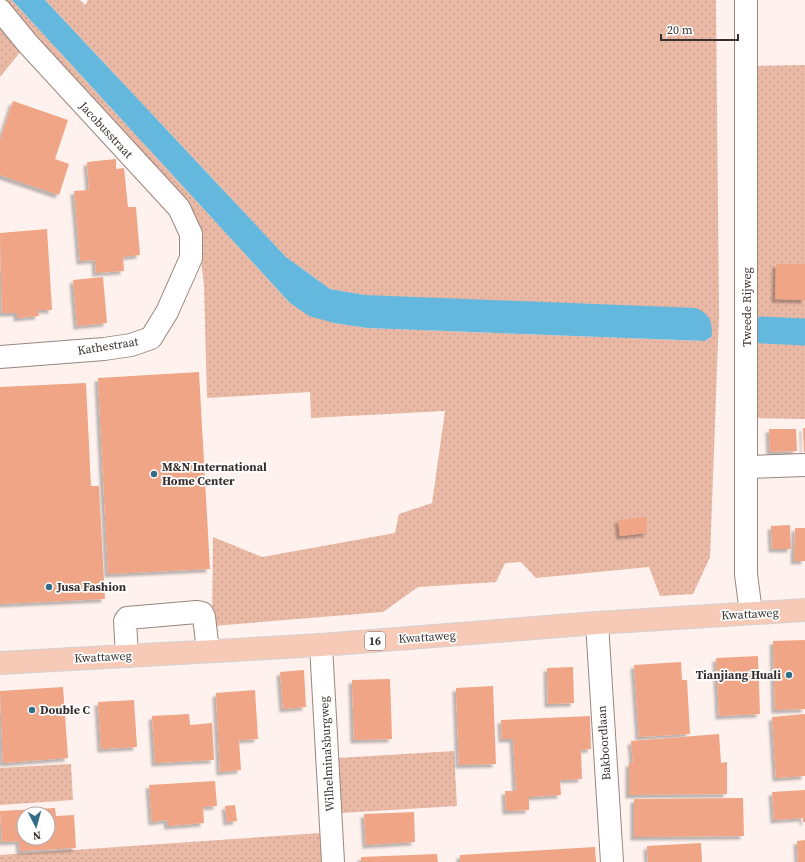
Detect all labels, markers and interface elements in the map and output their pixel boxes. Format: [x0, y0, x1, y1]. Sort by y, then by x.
scale bar [661, 16, 738, 42]
text: 20 m [667, 22, 693, 38]
street label: Jacobusstraat [75, 98, 136, 162]
street label: Tweede Rijweg [739, 267, 755, 347]
street label: Kathestraat [76, 333, 140, 359]
place label: M&N International Home Center [162, 459, 267, 489]
marker: M&N International Home Center [149, 469, 159, 479]
place label: Jusa Fashion [56, 579, 127, 595]
marker: Jusa Fashion [44, 582, 54, 592]
street label: Kwattaweg [721, 605, 779, 623]
street label: Kwattaweg [398, 627, 456, 647]
road number: 16 [365, 632, 385, 650]
street label: Kwattaweg [74, 648, 132, 666]
place label: Tianjiang Huali [696, 667, 781, 683]
marker: Tianjiang Huali [784, 670, 794, 680]
street label: Wilhelmina'sburgweg [316, 696, 338, 812]
place label: Double C [40, 702, 90, 718]
marker: Double C [27, 705, 37, 715]
street label: Bakboordlaan [593, 705, 615, 781]
north arrow [16, 806, 56, 846]
text: N [32, 828, 42, 843]

